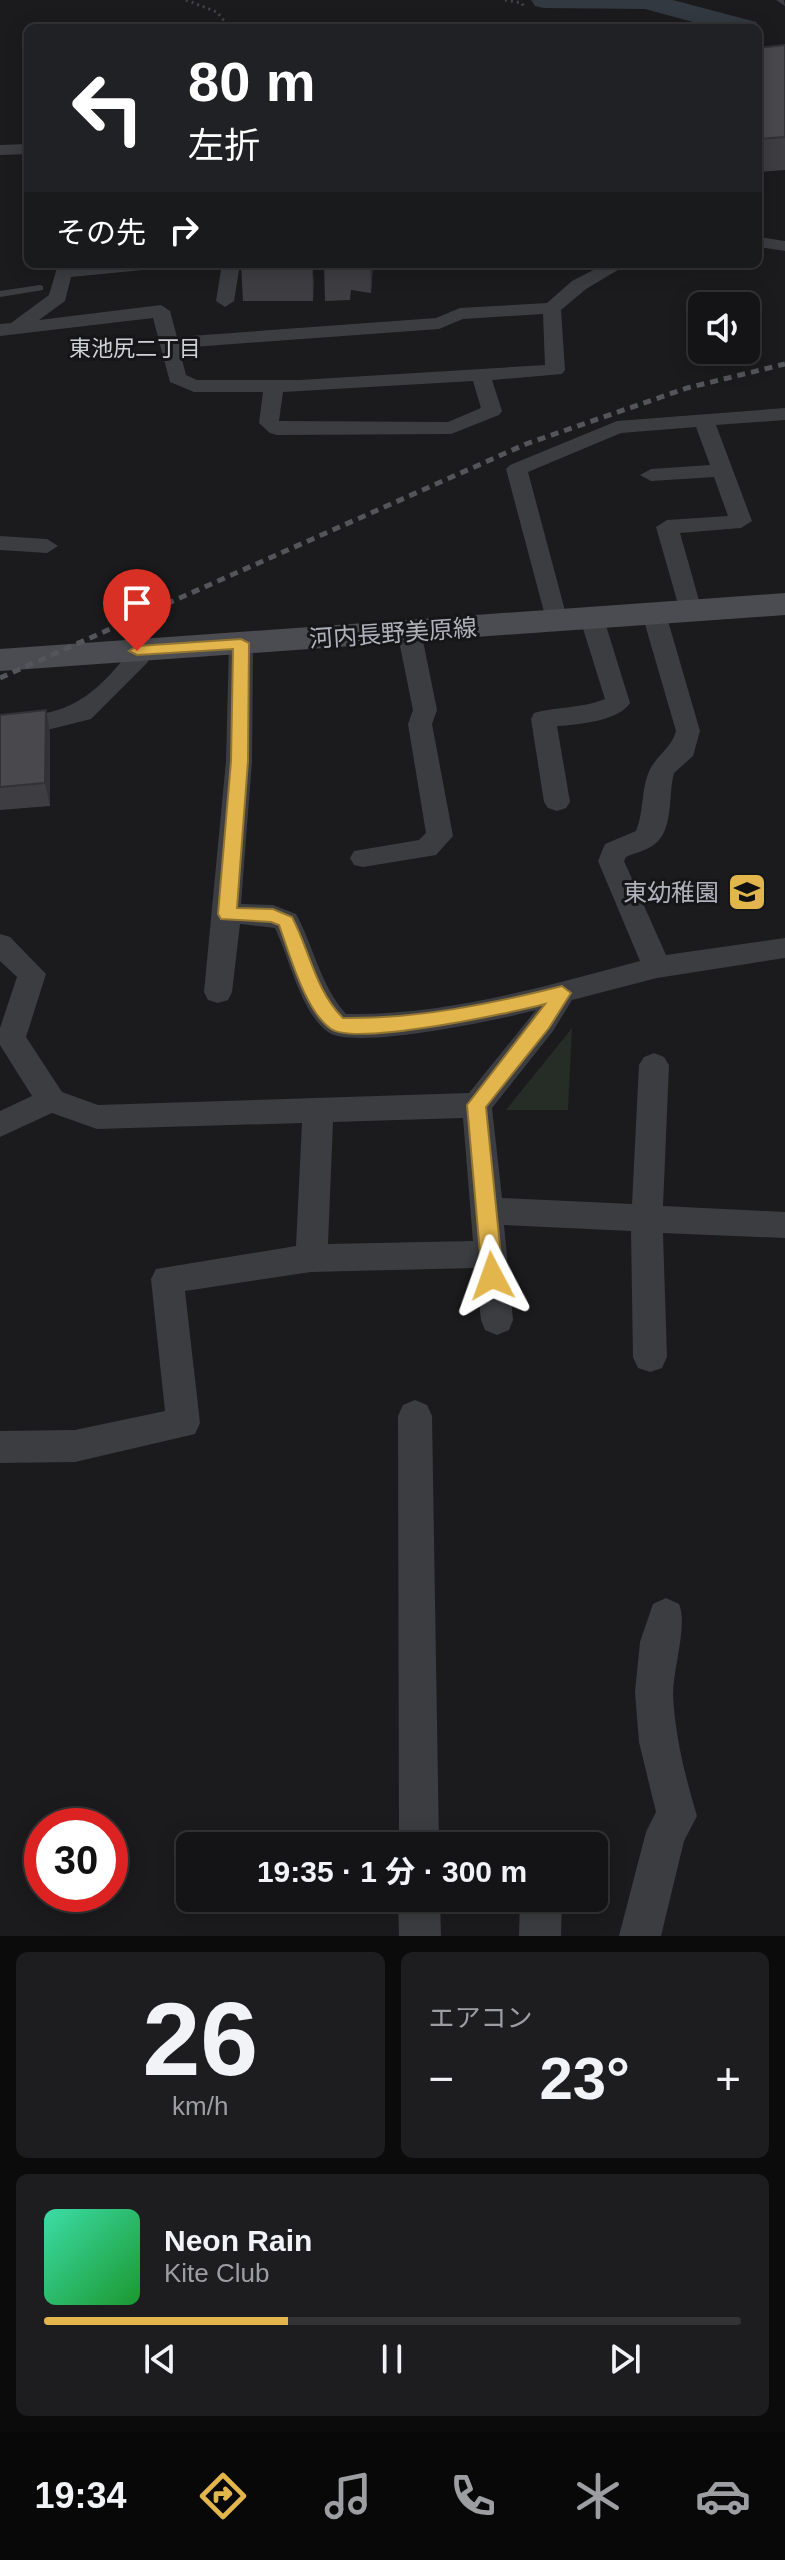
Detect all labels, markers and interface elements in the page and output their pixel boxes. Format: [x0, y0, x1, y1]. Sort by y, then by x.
text: 80 m [188, 50, 316, 113]
icon: left [56, 56, 160, 160]
text: 左折 [188, 125, 260, 166]
icon: right [162, 208, 206, 252]
text: その先 [56, 216, 146, 249]
map controls [688, 292, 760, 364]
button: sound [688, 292, 760, 364]
district label: 東池尻二丁目 [69, 336, 201, 361]
pin [103, 569, 171, 651]
icon: arrive [115, 581, 159, 625]
street label: 河内長野美原線 [308, 614, 478, 652]
school or university icon: 東幼稚園 [726, 871, 768, 913]
place label: 東幼稚園 [623, 879, 719, 906]
position arrow [450, 1234, 534, 1318]
speed limit sign: 30 [24, 1808, 128, 1912]
text: 19:35 · 1 分 · 300 m [257, 1855, 527, 1888]
text: 26 [142, 1981, 258, 2097]
text: エアコン [429, 2003, 533, 2033]
text: 23° [539, 2045, 630, 2112]
text: − [429, 2054, 454, 2103]
text: + [715, 2054, 741, 2103]
text: km/h [172, 2091, 228, 2121]
text: Neon Rain [164, 2224, 312, 2257]
text: Kite Club [164, 2258, 270, 2288]
icon: previous [138, 2337, 182, 2381]
icon: pause [370, 2337, 414, 2381]
icon: next [603, 2337, 647, 2381]
icon: directions [195, 2468, 251, 2524]
icon: music [320, 2468, 376, 2524]
icon: phone [445, 2468, 501, 2524]
icon: climate [570, 2468, 626, 2524]
icon: car [695, 2468, 751, 2524]
text: 19:34 [34, 2475, 126, 2516]

